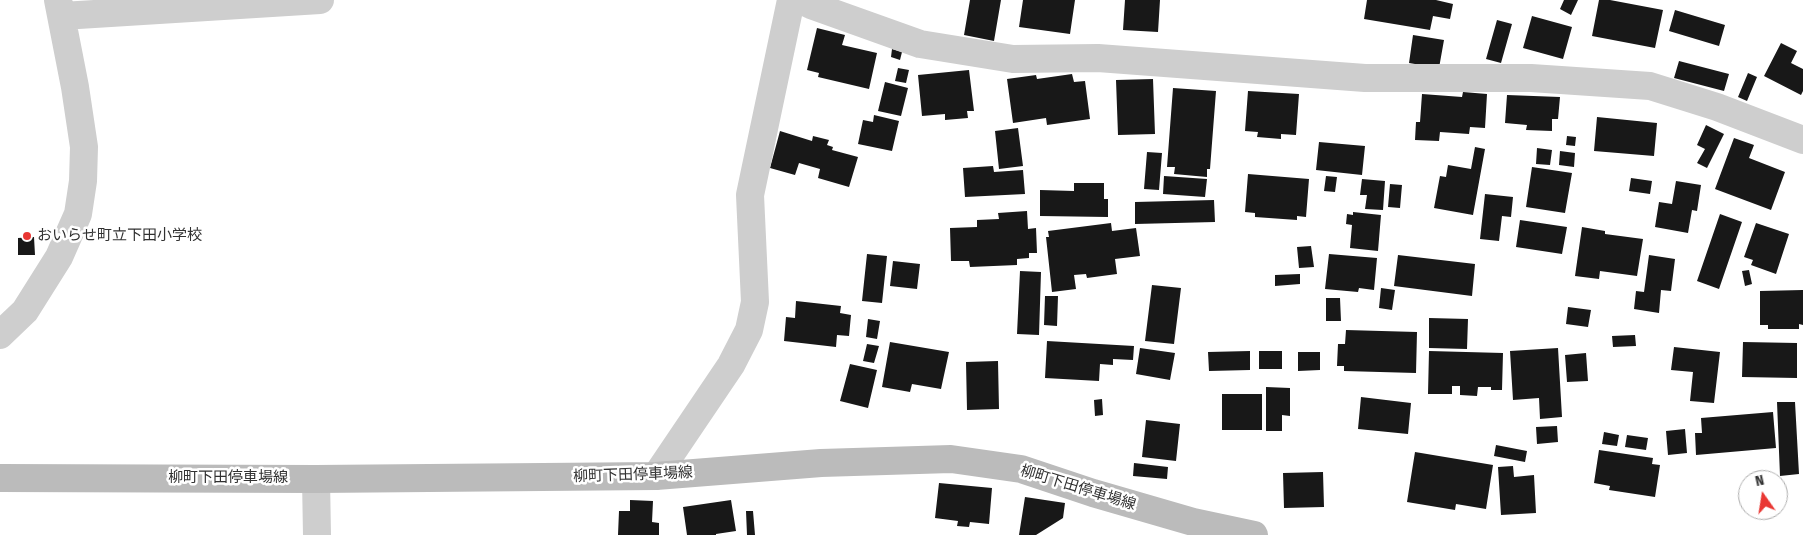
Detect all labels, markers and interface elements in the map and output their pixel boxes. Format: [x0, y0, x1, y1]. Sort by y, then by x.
place label: おいらせ町立下田小学校 [37, 227, 202, 245]
marker: おいらせ町立下田小学校 [21, 230, 33, 242]
street label: 柳町下田停車場線 [1018, 462, 1138, 514]
street label: 柳町下田停車場線 [573, 464, 693, 486]
street label: 柳町下田停車場線 [168, 469, 288, 487]
north arrow [1738, 470, 1788, 520]
text: N [1754, 472, 1766, 490]

